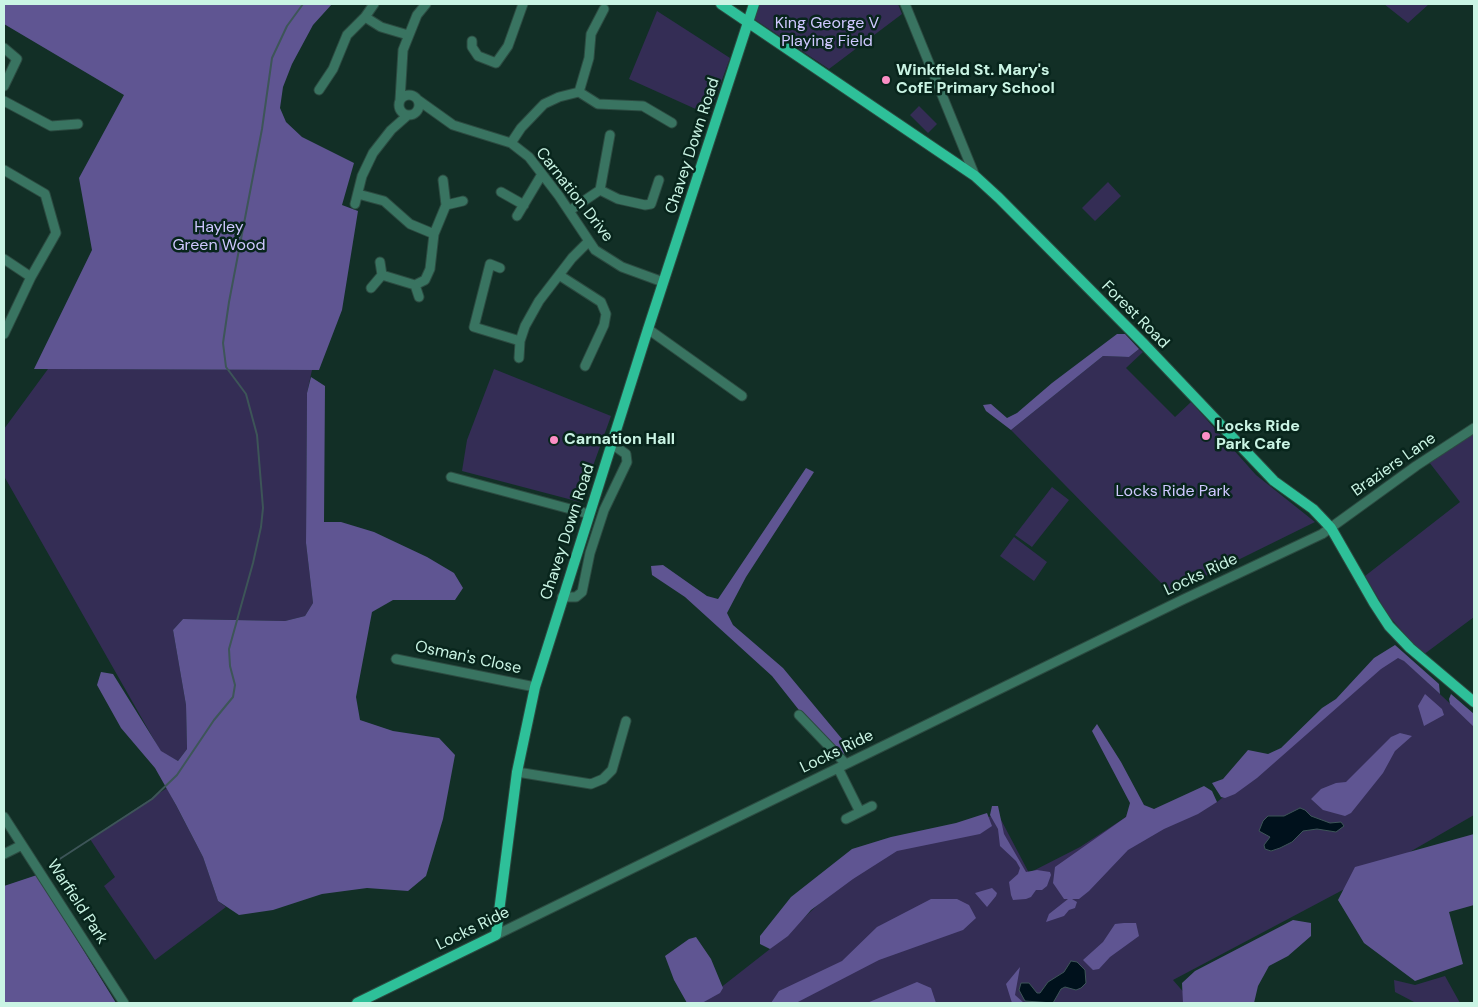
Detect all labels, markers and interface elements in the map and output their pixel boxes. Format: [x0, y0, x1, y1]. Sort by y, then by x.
park label: King George V Playing Field [775, 14, 879, 52]
place label: Winkfield St. Mary's CofE Primary School [896, 61, 1055, 99]
marker: Winkfield St. Mary's CofE Primary School [880, 74, 892, 86]
street label: Chavey Down Road [662, 75, 724, 217]
street label: Carnation Drive [531, 144, 617, 246]
park label: Hayley Green Wood [172, 218, 266, 256]
street label: Forest Road [1097, 277, 1173, 353]
place label: Locks Ride Park Cafe [1216, 417, 1300, 455]
street label: Braziers Lane [1348, 429, 1440, 501]
place label: Carnation Hall [564, 430, 675, 450]
marker: Locks Ride Park Cafe [1200, 430, 1212, 442]
marker: Carnation Hall [548, 434, 560, 446]
street label: Chavey Down Road [537, 461, 599, 603]
park label: Locks Ride Park [1116, 482, 1230, 502]
street label: Locks Ride [1161, 550, 1241, 600]
street label: Osman's Close [413, 637, 523, 679]
street label: Locks Ride [797, 726, 877, 778]
street label: Warfield Park [43, 856, 111, 948]
street label: Locks Ride [433, 903, 513, 955]

